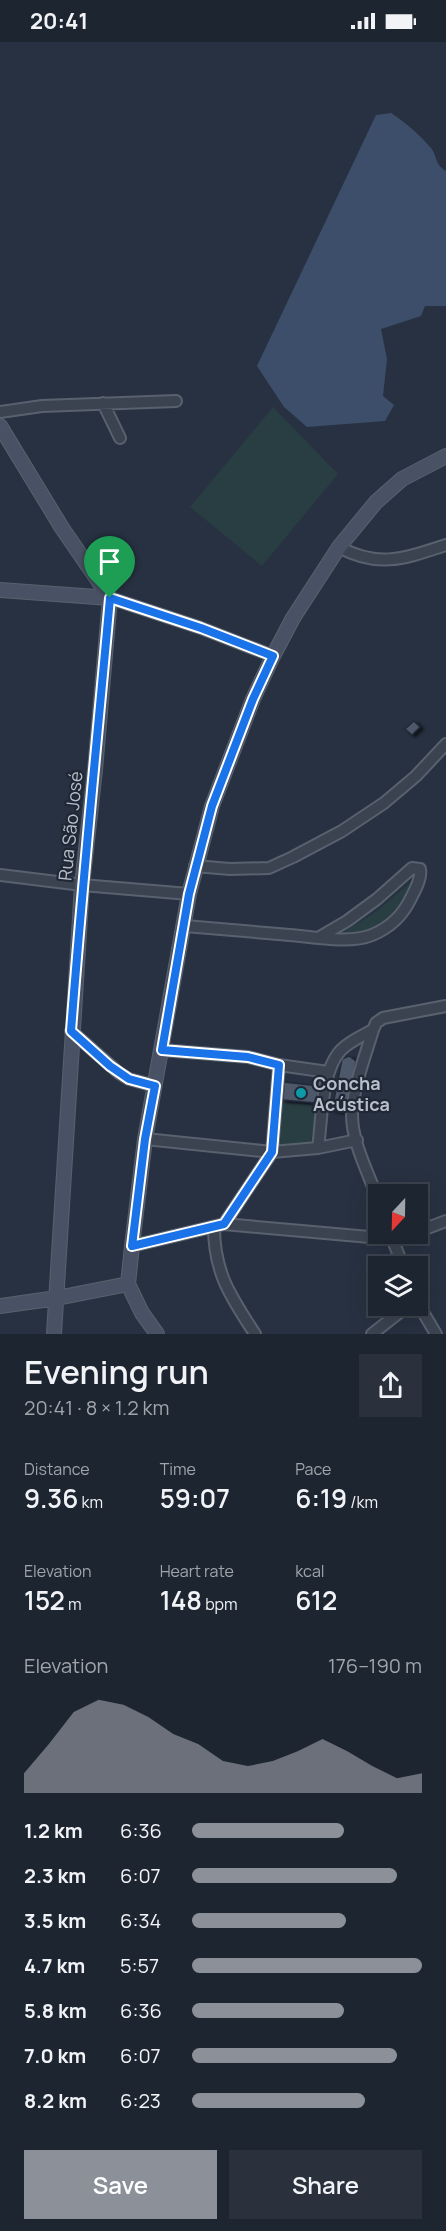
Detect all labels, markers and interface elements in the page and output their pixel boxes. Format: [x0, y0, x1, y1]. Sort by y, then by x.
text: 20:41 [30, 6, 88, 36]
pin [84, 536, 135, 598]
icon: arrive [93, 545, 126, 578]
street label: Rua São José [52, 770, 88, 882]
place label: Concha Acústica [313, 1071, 390, 1116]
marker: Concha Acústica [294, 1086, 308, 1100]
north arrow [368, 1184, 428, 1244]
map controls [368, 1184, 428, 1316]
button: layers [368, 1256, 428, 1316]
text: Evening run [24, 1349, 209, 1394]
button: share [359, 1354, 422, 1417]
text: 20:41 · 8 × 1.2 km [24, 1394, 169, 1421]
text: Distance [24, 1458, 90, 1480]
text: Time [160, 1458, 196, 1480]
text: Pace [295, 1458, 331, 1480]
text: 9.36 [24, 1480, 78, 1516]
text: 59:07 [160, 1480, 230, 1516]
text: 6:19 [295, 1480, 347, 1516]
text: km [78, 1491, 103, 1513]
text: /km [347, 1491, 378, 1513]
text: Elevation [24, 1560, 92, 1582]
text: Heart rate [160, 1560, 234, 1582]
text: kcal [295, 1560, 325, 1582]
text: 152 [24, 1582, 65, 1618]
text: 148 [160, 1582, 202, 1618]
text: 612 [295, 1582, 337, 1618]
text: m [65, 1593, 82, 1615]
text: bpm [202, 1593, 238, 1615]
text: Elevation [24, 1652, 108, 1679]
text: 176–190 m [328, 1652, 422, 1679]
text: 1.2 km [24, 1817, 83, 1844]
text: 6:36 [120, 1817, 162, 1844]
text: 2.3 km [24, 1862, 86, 1889]
text: 6:07 [120, 1862, 161, 1889]
text: 3.5 km [24, 1907, 86, 1934]
text: 6:34 [120, 1907, 161, 1934]
text: 4.7 km [24, 1952, 85, 1979]
text: 5:57 [120, 1952, 159, 1979]
text: 5.8 km [24, 1997, 87, 2024]
text: 6:36 [120, 1997, 162, 2024]
text: 7.0 km [24, 2042, 86, 2069]
text: 6:07 [120, 2042, 161, 2069]
text: 8.2 km [24, 2087, 87, 2114]
text: 6:23 [120, 2087, 161, 2114]
button: Save [24, 2150, 217, 2219]
button: Share [229, 2150, 422, 2219]

